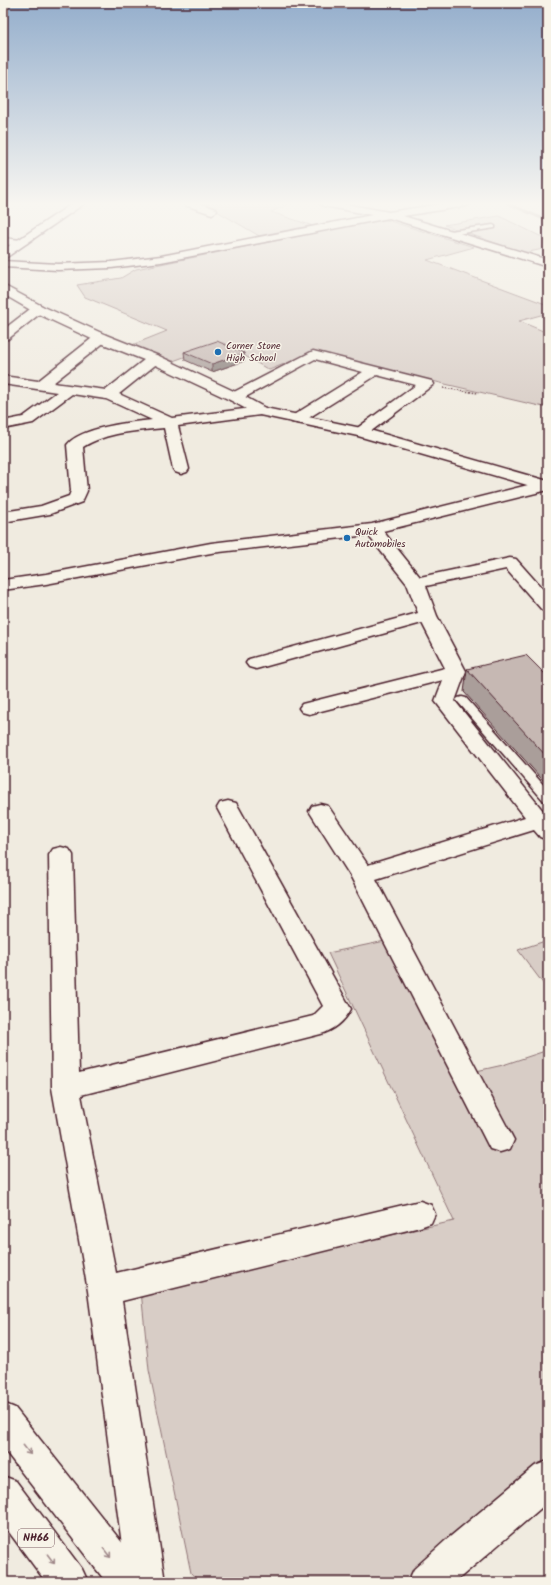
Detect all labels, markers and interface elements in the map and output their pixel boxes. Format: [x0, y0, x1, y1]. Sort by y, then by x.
place label: Corner Stone High School [226, 338, 281, 366]
marker: Corner Stone High School [213, 347, 223, 357]
place label: Quick Automobiles [355, 524, 406, 552]
marker: Quick Automobiles [342, 533, 352, 543]
one-way arrow [23, 1445, 31, 1456]
road number: NH66 [18, 1529, 54, 1547]
one-way arrow [103, 1547, 112, 1558]
one-way arrow [47, 1553, 56, 1564]

